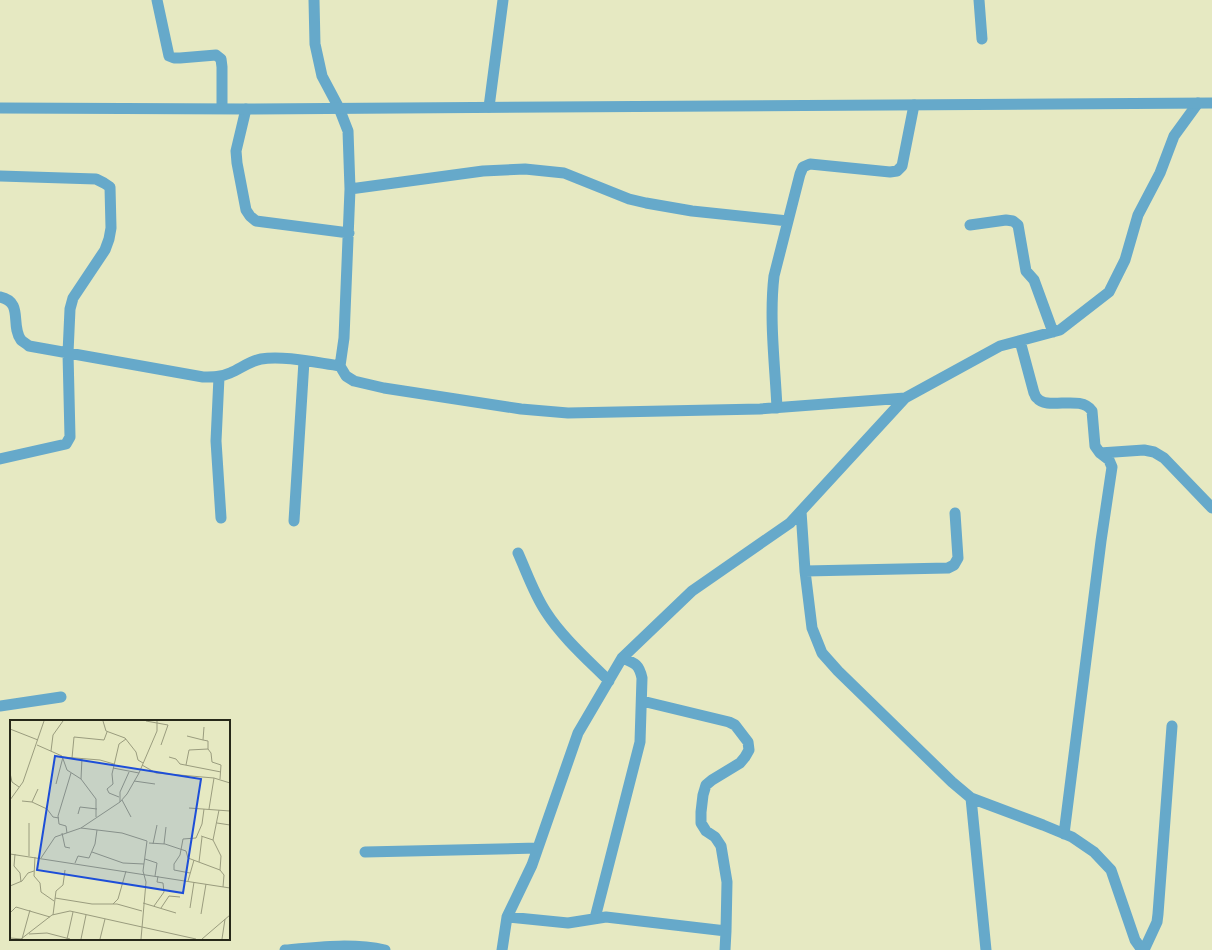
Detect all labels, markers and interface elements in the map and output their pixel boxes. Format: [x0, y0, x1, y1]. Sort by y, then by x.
inset map [10, 720, 230, 940]

